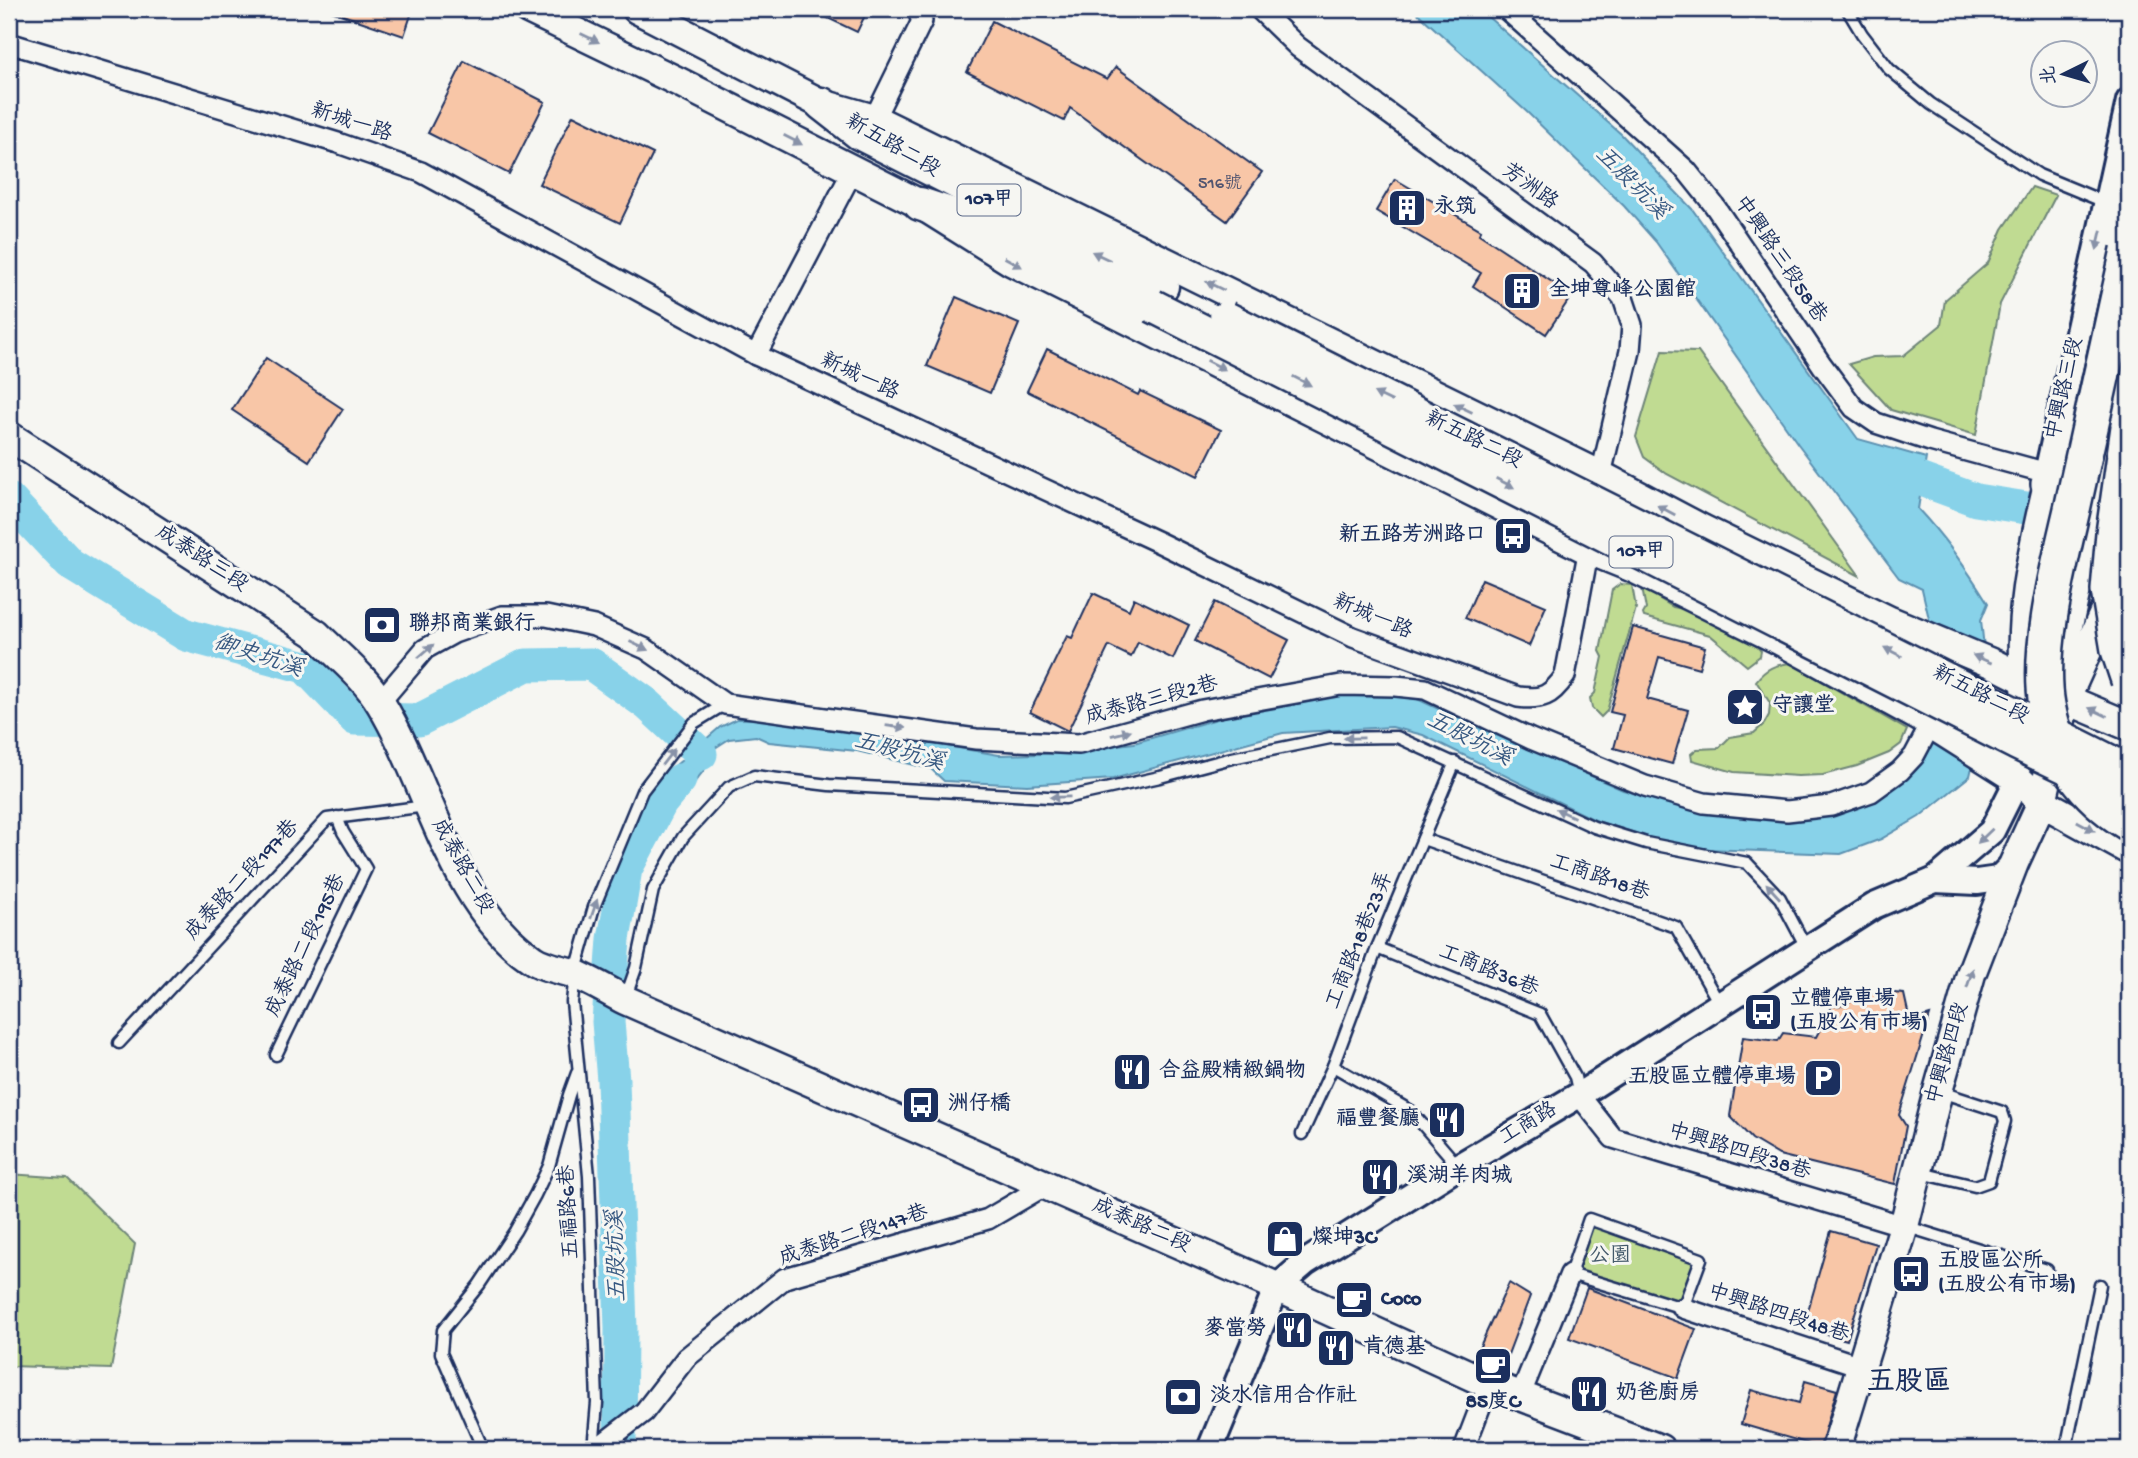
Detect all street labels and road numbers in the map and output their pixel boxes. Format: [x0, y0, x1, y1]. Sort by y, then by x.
street label: 新城一路 [307, 97, 395, 149]
street label: 新五路二段 [840, 108, 945, 184]
street label: 芳洲路 [1496, 158, 1563, 217]
road number: 107甲 [958, 184, 1020, 216]
street label: 中興路三段58巷 [1727, 190, 1833, 329]
street label: 中興路三段 [2040, 335, 2090, 443]
street label: 新城一路 [816, 347, 903, 407]
street label: 新五路二段 [1420, 405, 1527, 475]
street label: 成泰路三段 [150, 519, 253, 599]
road number: 107甲 [1610, 537, 1672, 568]
street label: 新城一路 [1328, 588, 1416, 646]
street label: 新五路二段 [1928, 659, 2033, 731]
street label: 成泰路三段2巷 [1082, 670, 1221, 732]
street label: 成泰路二段197巷 [179, 814, 305, 947]
street label: 成泰路二段 [425, 814, 499, 919]
street label: 工商路18巷 [1546, 848, 1653, 908]
street label: 工商路18巷23弄 [1320, 868, 1400, 1013]
street label: 成泰路二段195巷 [260, 870, 352, 1022]
street label: 工商路36巷 [1434, 939, 1542, 1003]
street label: 中興路四段 [1921, 1000, 1975, 1108]
street label: 工商路 [1495, 1096, 1562, 1152]
street label: 中興路四段38巷 [1664, 1117, 1814, 1187]
street label: 五福路6巷 [554, 1164, 586, 1260]
street label: 成泰路二段 [1088, 1192, 1195, 1260]
street label: 成泰路二段147巷 [776, 1199, 932, 1273]
street label: 中興路四段48巷 [1704, 1278, 1853, 1350]

